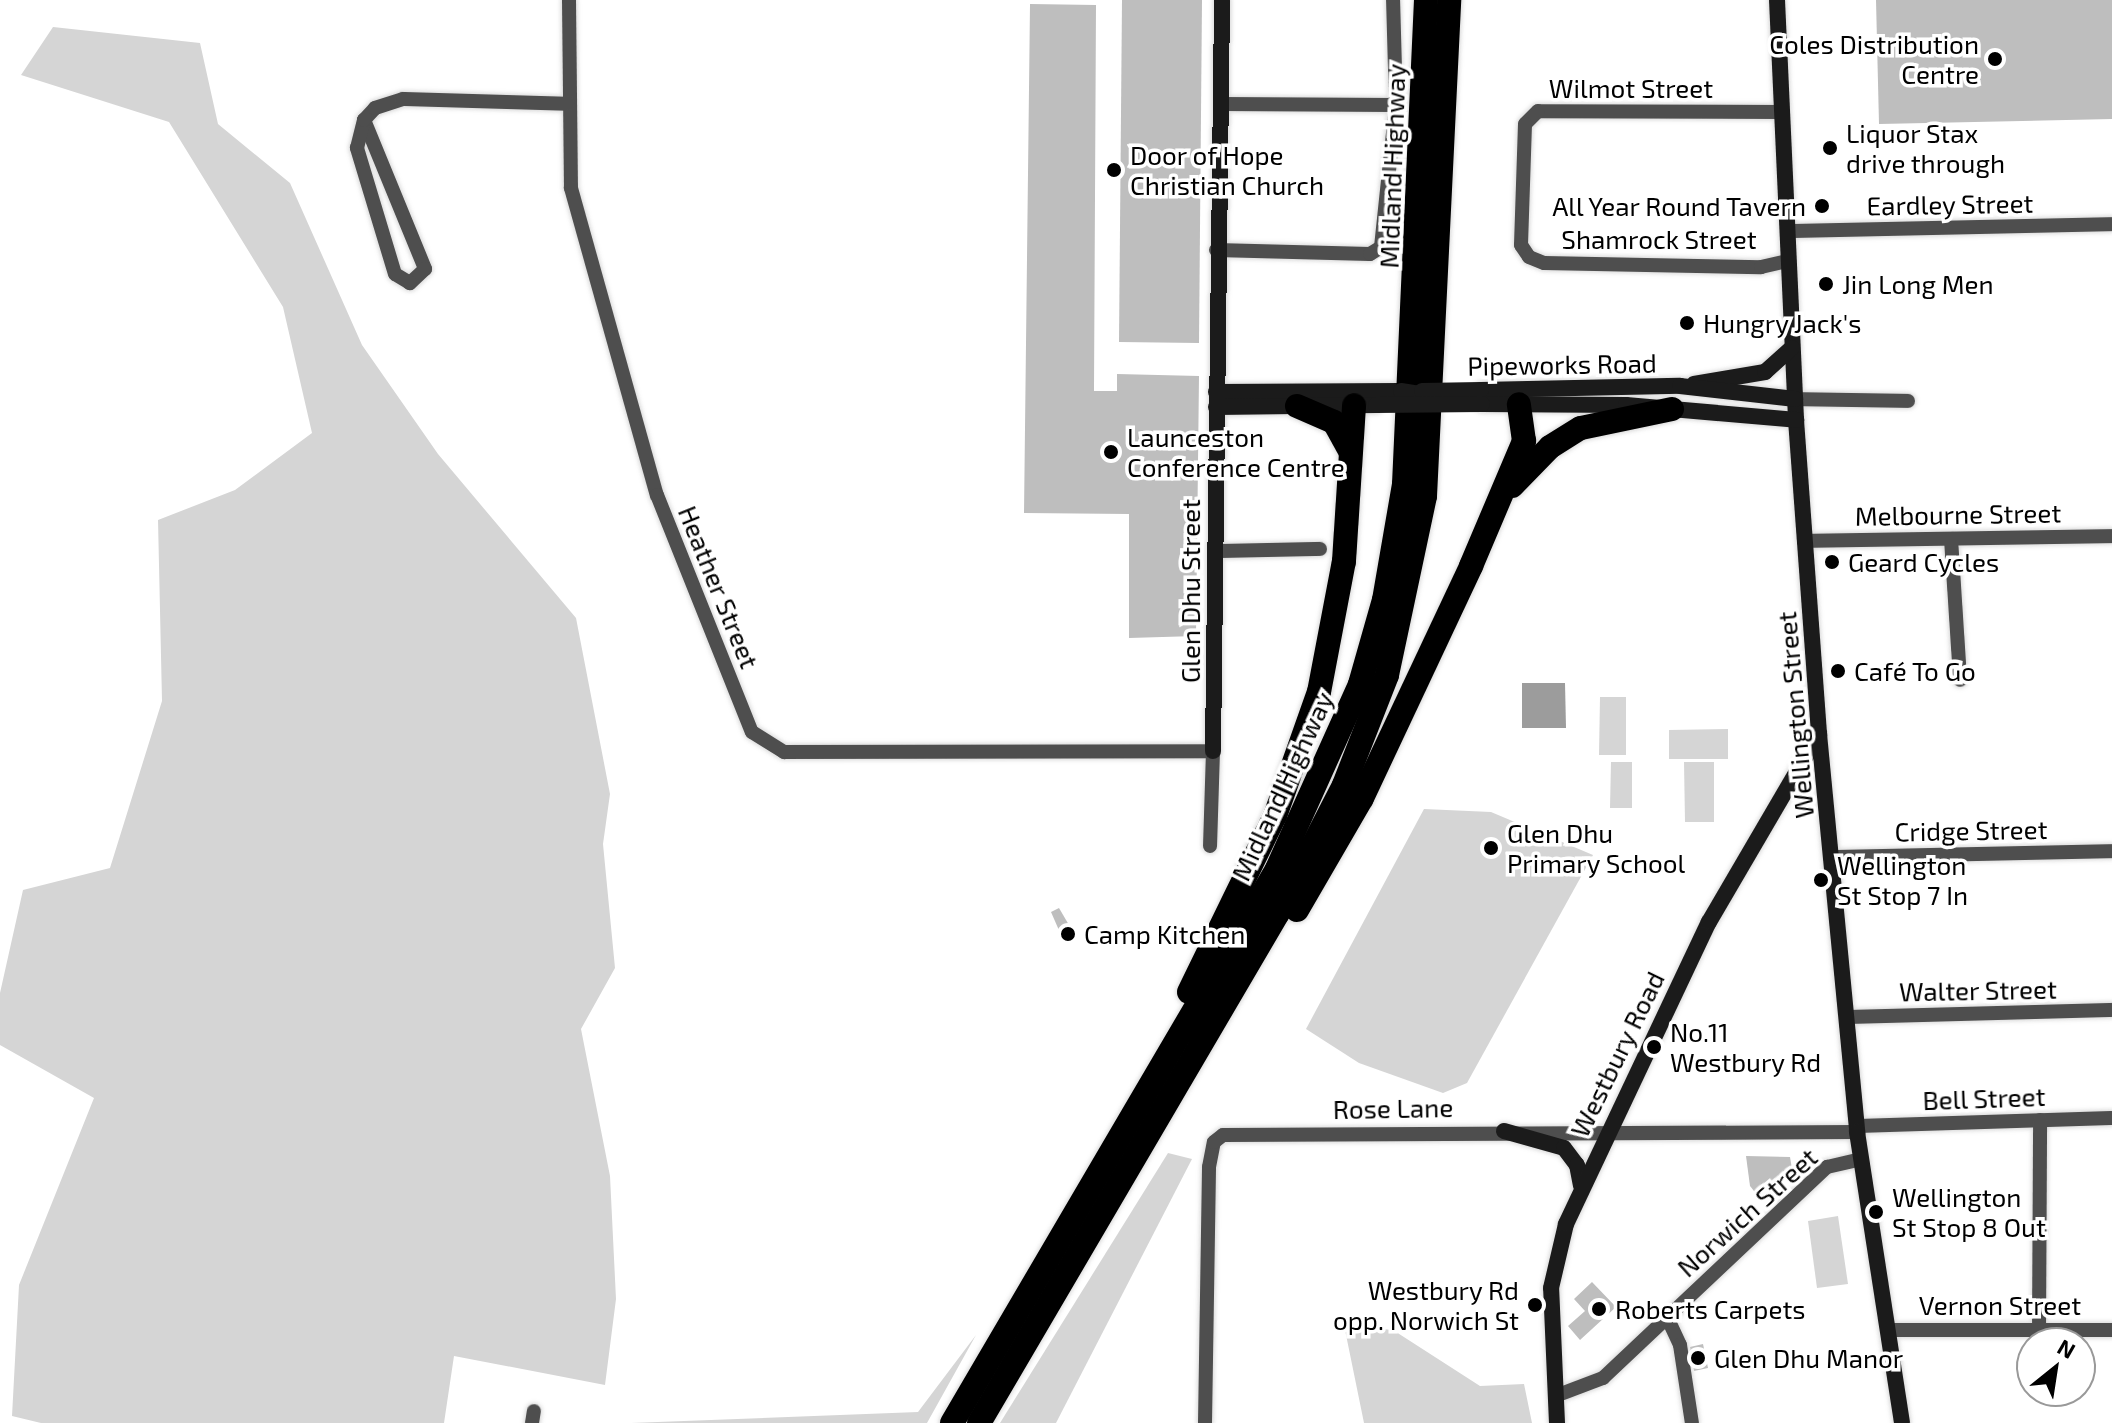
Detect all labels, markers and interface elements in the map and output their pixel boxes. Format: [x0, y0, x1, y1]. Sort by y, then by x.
place label: Coles Distribution Centre [1769, 28, 1979, 90]
marker: Coles Distribution Centre [1986, 50, 2004, 68]
street label: Midland Highway [1373, 63, 1411, 269]
street label: Wilmot Street [1549, 72, 1713, 104]
place label: Liquor Stax drive through [1846, 117, 2005, 178]
place label: Door of Hope Christian Church [1130, 139, 1324, 200]
marker: Liquor Stax drive through [1821, 139, 1839, 157]
marker: Door of Hope Christian Church [1105, 161, 1123, 179]
street label: Eardley Street [1866, 187, 2034, 221]
place label: All Year Round Tavern [1550, 190, 1806, 222]
marker: All Year Round Tavern [1813, 197, 1831, 215]
street label: Shamrock Street [1561, 223, 1757, 255]
place label: Jin Long Men [1842, 268, 1994, 300]
marker: Jin Long Men [1817, 275, 1835, 293]
place label: Hungry Jack's [1703, 307, 1862, 339]
marker: Hungry Jack's [1678, 314, 1696, 332]
street label: Pipeworks Road [1467, 347, 1657, 381]
place label: Launceston Conference Centre [1127, 421, 1345, 482]
marker: Launceston Conference Centre [1102, 443, 1120, 461]
street label: Melbourne Street [1855, 497, 2061, 531]
street label: Glen Dhu Street [1174, 499, 1206, 683]
street label: Heather Street [672, 501, 766, 673]
place label: Geard Cycles [1848, 546, 1999, 578]
marker: Geard Cycles [1823, 553, 1841, 571]
street label: Wellington Street [1770, 610, 1820, 820]
place label: Café To Go [1854, 655, 1976, 687]
marker: Café To Go [1829, 662, 1847, 680]
street label: Midland Highway [1225, 687, 1339, 885]
street label: Cridge Street [1894, 813, 2048, 847]
place label: Glen Dhu Primary School [1507, 817, 1686, 878]
marker: Glen Dhu Primary School [1482, 839, 1500, 857]
place label: Wellington St Stop 7 In [1837, 849, 1968, 910]
marker: Wellington St Stop 7 In [1812, 871, 1830, 889]
place label: Camp Kitchen [1084, 918, 1245, 950]
marker: Camp Kitchen [1059, 925, 1077, 943]
street label: Westbury Road [1563, 966, 1671, 1142]
street label: Walter Street [1898, 973, 2058, 1007]
place label: No.11 Westbury Rd [1670, 1016, 1822, 1078]
marker: No.11 Westbury Rd [1645, 1038, 1663, 1056]
street label: Bell Street [1922, 1080, 2046, 1116]
street label: Rose Lane [1333, 1091, 1453, 1125]
street label: Norwich Street [1671, 1141, 1823, 1283]
place label: Wellington St Stop 8 Out [1892, 1181, 2046, 1242]
marker: Wellington St Stop 8 Out [1867, 1203, 1885, 1221]
place label: Westbury Rd opp. Norwich St [1333, 1274, 1519, 1336]
street label: Vernon Street [1919, 1289, 2081, 1321]
place label: Roberts Carpets [1615, 1293, 1806, 1325]
marker: Westbury Rd opp. Norwich St [1526, 1296, 1544, 1314]
marker: Roberts Carpets [1590, 1300, 1608, 1318]
north arrow [2016, 1327, 2096, 1407]
text: N [2054, 1333, 2080, 1363]
place label: Glen Dhu Manor [1714, 1342, 1903, 1374]
marker: Glen Dhu Manor [1689, 1349, 1707, 1367]

